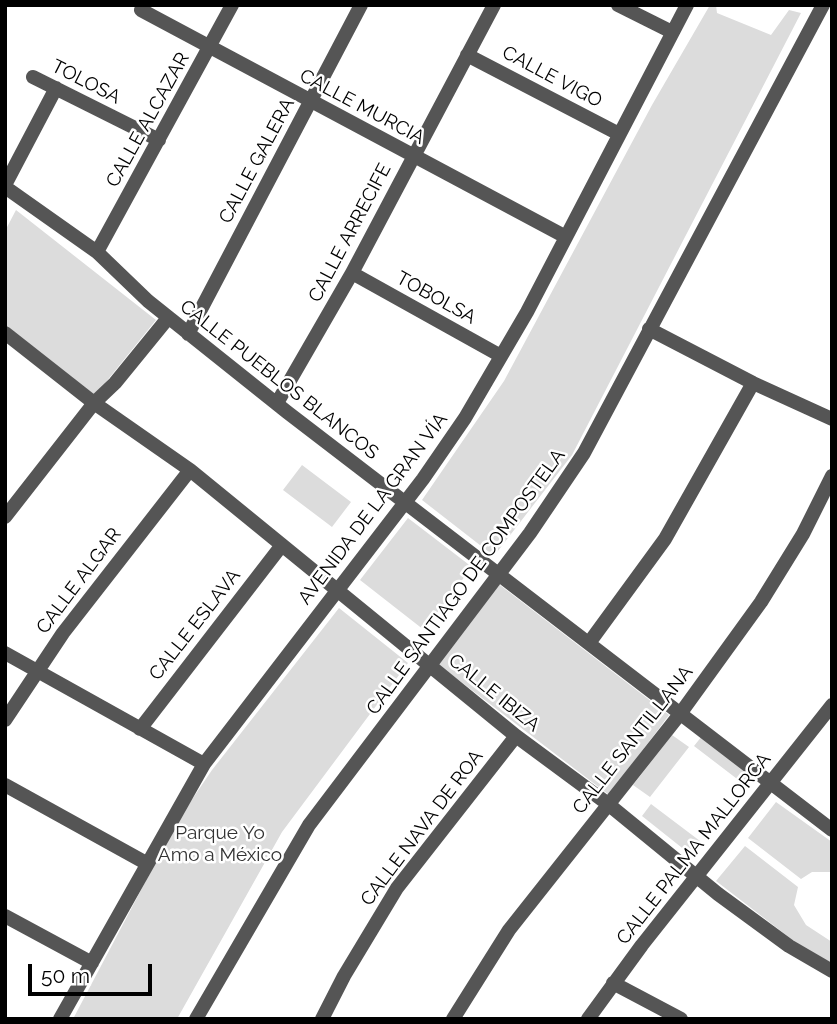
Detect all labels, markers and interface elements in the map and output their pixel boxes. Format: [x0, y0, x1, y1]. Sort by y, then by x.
street label: CALLE VIGO [498, 41, 606, 113]
street label: CALLE ALCAZAR [102, 49, 194, 191]
street label: TOLOSA [48, 55, 124, 109]
street label: CALLE MURCIA [296, 64, 428, 150]
street label: CALLE GALERA [214, 94, 300, 228]
street label: CALLE ARRECIFE [304, 160, 396, 306]
street label: TOBOLSA [392, 267, 480, 329]
street label: CALLE PUEBLOS BLANCOS [175, 295, 383, 465]
street label: AVENIDA DE LA GRAN VÍA [294, 409, 452, 609]
street label: CALLE SANTIAGO DE COMPOSTELA [362, 445, 570, 719]
street label: CALLE ALGAR [32, 524, 126, 638]
street label: CALLE ESLAVA [145, 565, 245, 685]
street label: CALLE IBIZA [444, 649, 544, 737]
street label: CALLE SANTILLANA [568, 661, 698, 819]
street label: CALLE NAVA DE ROA [356, 746, 488, 910]
street label: CALLE PALMA MALLORCA [612, 749, 776, 949]
park label: Parque Yo Amo a México [158, 822, 282, 866]
scale bar [32, 950, 156, 994]
text: 50 m [41, 963, 90, 988]

